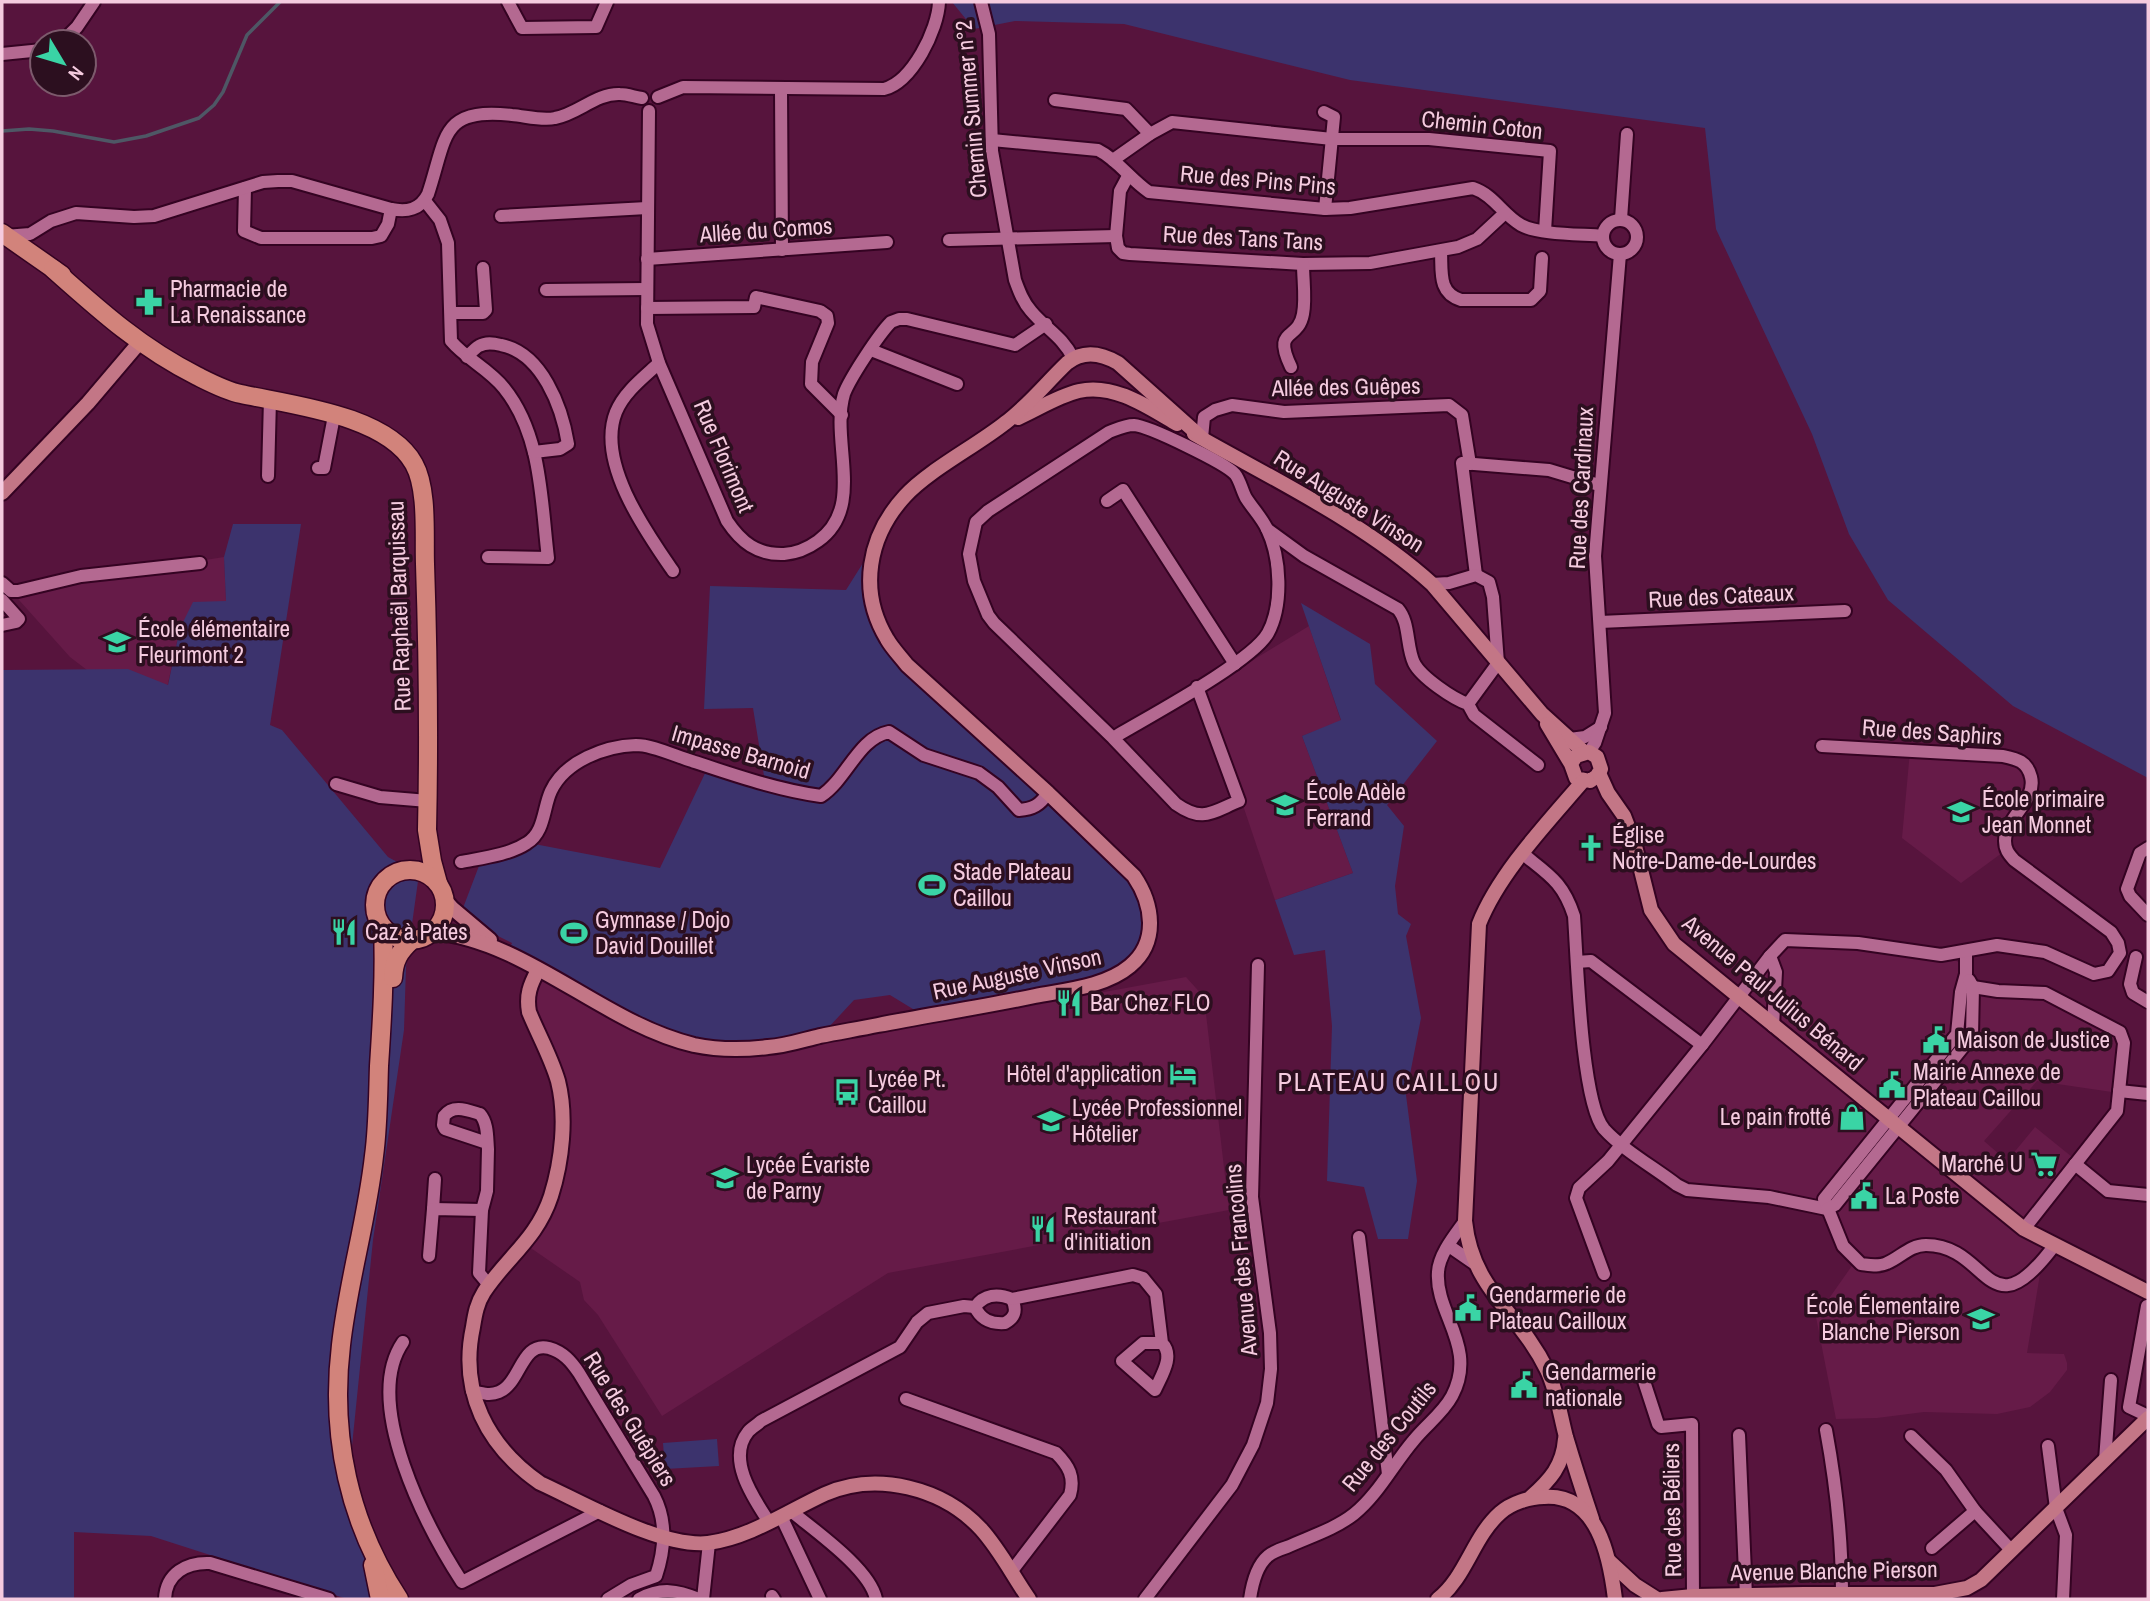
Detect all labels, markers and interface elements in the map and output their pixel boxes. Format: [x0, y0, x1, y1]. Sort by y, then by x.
street label: Chemin Summer n°2 [947, 19, 994, 199]
north arrow [28, 28, 98, 98]
text: N [63, 61, 90, 86]
street label: Chemin Coton [1420, 103, 1544, 146]
street label: Rue des Pins Pins [1179, 157, 1337, 202]
street label: Allée du Comos [697, 209, 833, 250]
street label: Rue des Tans Tans [1162, 218, 1324, 257]
place label: Pharmacie de La Renaissance [170, 273, 306, 330]
pharmacy icon: Pharmacie de La Renaissance [134, 287, 164, 317]
street label: Allée des Guêpes [1270, 370, 1421, 403]
street label: Rue Florimont [687, 395, 762, 517]
street label: Rue des Cardinaux [1561, 405, 1600, 570]
street label: Rue Auguste Vinson [1268, 442, 1430, 559]
street label: Rue Raphaël Barquissau [379, 500, 418, 712]
street label: Rue des Cateaux [1647, 576, 1795, 615]
place label: École élémentaire Fleurimont 2 [138, 613, 290, 670]
school or university icon: École élémentaire Fleurimont 2 [102, 627, 132, 657]
street label: Rue des Saphirs [1861, 711, 2003, 752]
street label: Impasse Barnoid [668, 717, 814, 786]
place label: École Adèle Ferrand [1306, 776, 1406, 833]
place label: École primaire Jean Monnet [1982, 783, 2105, 840]
school or university icon: École Adèle Ferrand [1270, 790, 1300, 820]
school or university icon: École primaire Jean Monnet [1946, 797, 1976, 827]
place label: Église Notre-Dame-de-Lourdes [1612, 819, 1816, 876]
church icon: Église Notre-Dame-de-Lourdes [1576, 833, 1606, 863]
place label: Stade Plateau Caillou [953, 856, 1072, 913]
sports icon: Stade Plateau Caillou [917, 870, 947, 900]
place label: Gymnase / Dojo David Douillet [595, 904, 730, 961]
street label: Avenue Paul Julius Bénard [1676, 907, 1870, 1078]
place label: Caz à Pates [365, 916, 468, 947]
restaurant icon: Caz à Pates [329, 917, 359, 947]
sports icon: Gymnase / Dojo David Douillet [559, 918, 589, 948]
street label: Rue Auguste Vinson [930, 941, 1104, 1007]
place label: Bar Chez FLO [1090, 987, 1211, 1018]
restaurant icon: Bar Chez FLO [1054, 988, 1084, 1018]
place label: Maison de Justice [1957, 1024, 2110, 1055]
public building icon: Maison de Justice [1921, 1025, 1951, 1055]
place label: Mairie Annexe de Plateau Caillou [1913, 1056, 2061, 1113]
place label: Hôtel d'application [1006, 1058, 1162, 1089]
hotel icon: Hôtel d'application [1168, 1059, 1198, 1089]
place label: Lycée Pt. Caillou [868, 1063, 946, 1120]
district label: PLATEAU CAILLOU [1278, 1064, 1500, 1099]
public building icon: Mairie Annexe de Plateau Caillou [1877, 1070, 1907, 1100]
bus stop icon: Lycée Pt. Caillou [832, 1077, 862, 1107]
place label: Lycée Professionnel Hôtelier [1072, 1092, 1242, 1149]
place label: Le pain frotté [1720, 1101, 1831, 1132]
shop icon: Le pain frotté [1837, 1102, 1867, 1132]
school or university icon: Lycée Professionnel Hôtelier [1036, 1106, 1066, 1136]
place label: Marché U [1941, 1148, 2023, 1179]
place label: Lycée Évariste de Parny [746, 1149, 870, 1206]
supermarket icon: Marché U [2029, 1149, 2059, 1179]
school or university icon: Lycée Évariste de Parny [710, 1163, 740, 1193]
street label: Avenue des Francolins [1217, 1163, 1264, 1358]
place label: La Poste [1885, 1180, 1959, 1211]
public building icon: La Poste [1849, 1181, 1879, 1211]
place label: Restaurant d'initiation [1064, 1200, 1156, 1257]
restaurant icon: Restaurant d'initiation [1028, 1214, 1058, 1244]
place label: Gendarmerie de Plateau Cailloux [1489, 1279, 1627, 1336]
place label: École Élementaire Blanche Pierson [1806, 1290, 1960, 1347]
public building icon: Gendarmerie de Plateau Cailloux [1453, 1293, 1483, 1323]
school or university icon: École Élementaire Blanche Pierson [1966, 1304, 1996, 1334]
street label: Rue des Guêpiers [577, 1346, 684, 1492]
place label: Gendarmerie nationale [1545, 1356, 1656, 1413]
public building icon: Gendarmerie nationale [1509, 1370, 1539, 1400]
street label: Rue des Coutils [1334, 1374, 1443, 1498]
street label: Rue des Béliers [1655, 1443, 1688, 1577]
street label: Avenue Blanche Pierson [1729, 1553, 1938, 1588]

